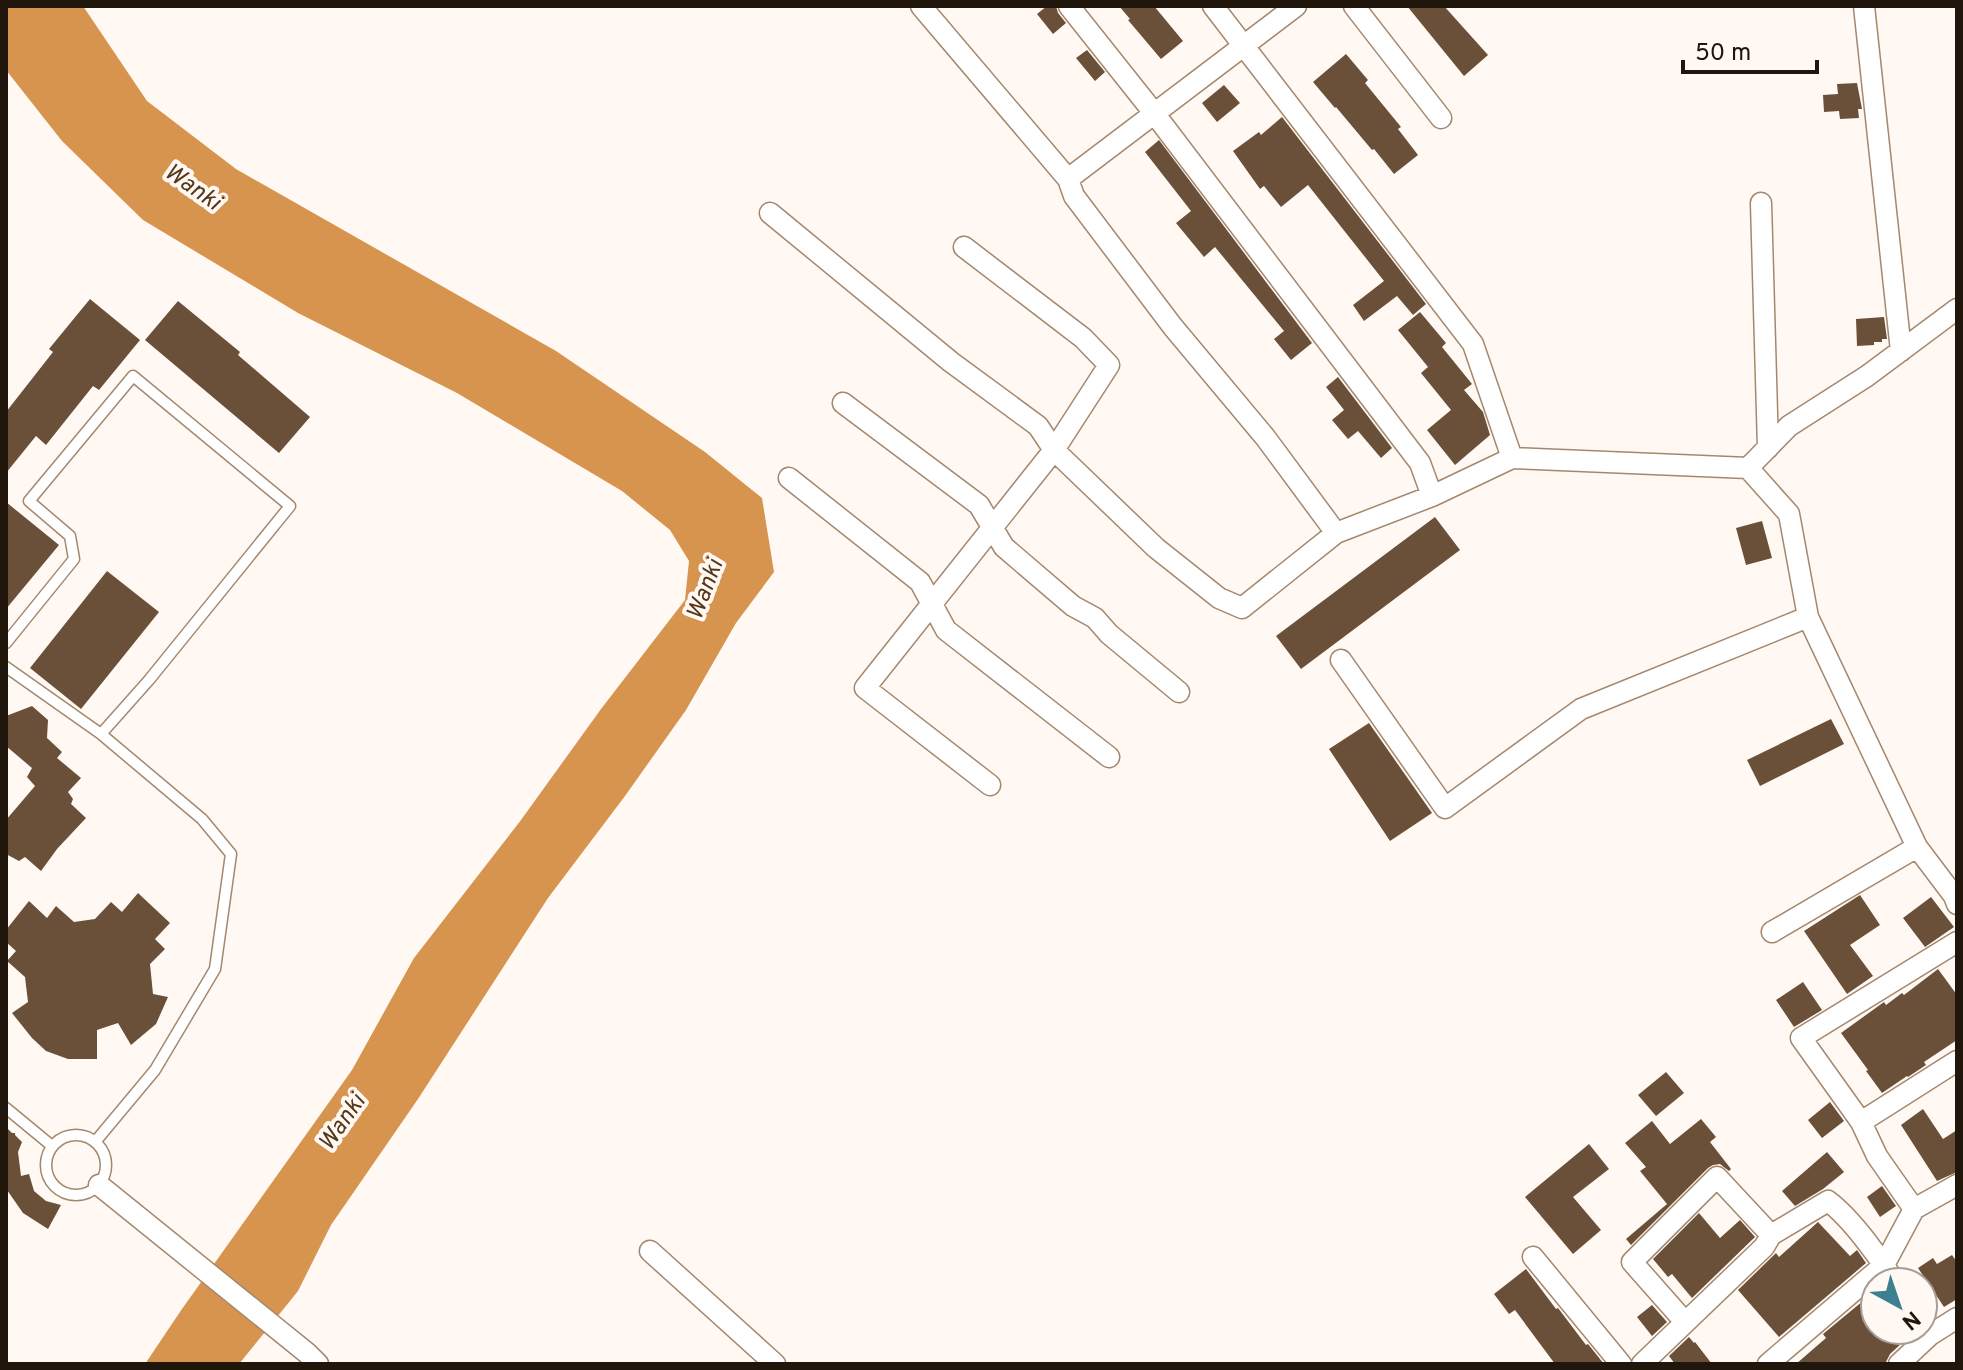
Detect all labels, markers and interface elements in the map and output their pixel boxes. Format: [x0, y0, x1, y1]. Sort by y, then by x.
scale bar [1683, 24, 1817, 74]
text: 50 m [1695, 39, 1751, 69]
water label: Wanki [158, 158, 227, 219]
water label: Wanki [681, 554, 732, 625]
water label: Wanki [313, 1088, 374, 1157]
north arrow [1859, 1266, 1939, 1346]
text: N [1896, 1304, 1925, 1335]

